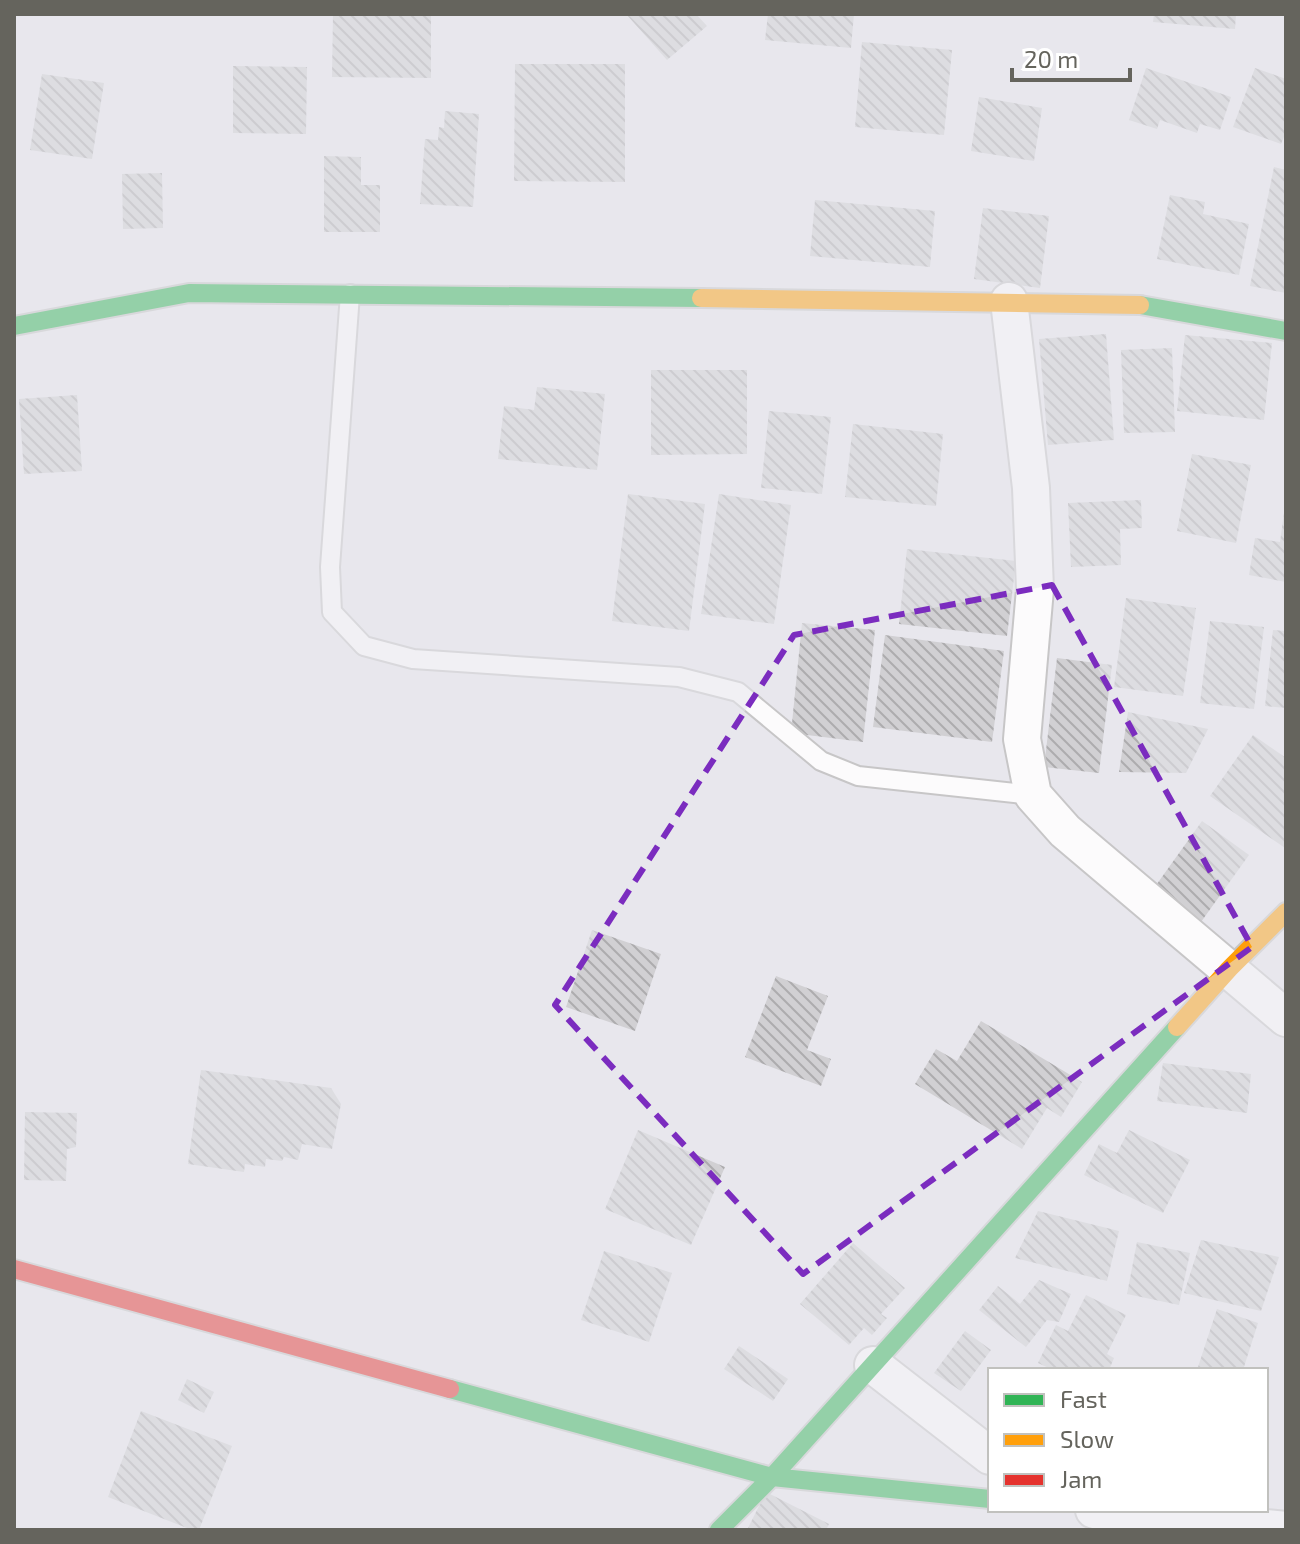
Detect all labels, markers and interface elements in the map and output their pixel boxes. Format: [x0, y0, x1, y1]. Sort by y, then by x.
scale bar [1012, 32, 1130, 82]
text: 20 m [1024, 44, 1078, 73]
legend [988, 1368, 1268, 1512]
text: Fast [1060, 1384, 1107, 1413]
text: Slow [1060, 1424, 1114, 1453]
text: Jam [1060, 1464, 1102, 1493]

